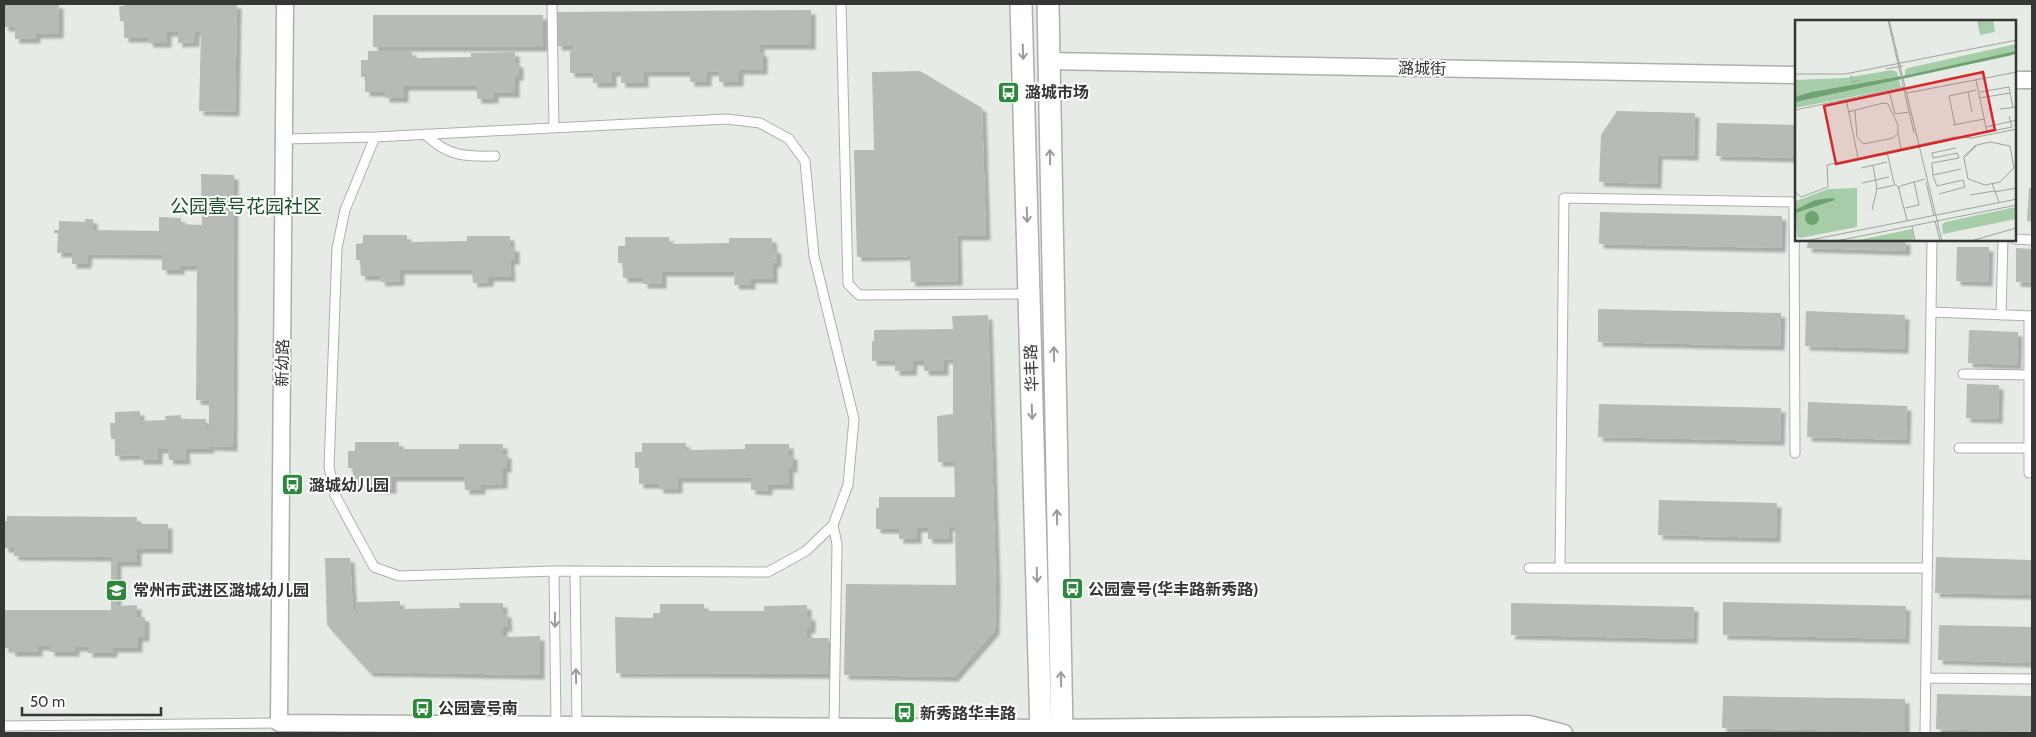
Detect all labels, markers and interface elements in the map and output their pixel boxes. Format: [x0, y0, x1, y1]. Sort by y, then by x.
inset map [1795, 20, 2016, 241]
one-way arrow [1018, 44, 1027, 60]
street label: 潞城街 [1398, 59, 1446, 78]
bus stop icon: 潞城市场 [997, 80, 1021, 104]
place label: 潞城市场 [1025, 83, 1089, 102]
one-way arrow [1045, 149, 1055, 166]
district label: 公园壹号花园社区 [170, 195, 322, 218]
one-way arrow [1022, 206, 1032, 223]
street label: 新幼路 [273, 339, 292, 387]
street label: 华丰路 [1021, 344, 1042, 392]
one-way arrow [1049, 346, 1059, 362]
one-way arrow [1028, 404, 1037, 420]
bus stop icon: 潞城幼儿园 [281, 473, 305, 497]
place label: 潞城幼儿园 [309, 476, 389, 495]
one-way arrow [1052, 509, 1062, 525]
one-way arrow [1032, 566, 1042, 583]
bus stop icon: 公园壹号(华丰路新秀路) [1060, 577, 1084, 601]
school or university icon: 常州市武进区潞城幼儿园 [105, 578, 129, 602]
place label: 公园壹号(华丰路新秀路) [1088, 580, 1259, 599]
place label: 常州市武进区潞城幼儿园 [133, 581, 309, 600]
one-way arrow [550, 612, 560, 628]
one-way arrow [572, 668, 581, 684]
one-way arrow [1056, 671, 1065, 687]
scale bar [22, 684, 161, 716]
text: 50 m [30, 693, 65, 711]
bus stop icon: 公园壹号南 [410, 696, 434, 720]
place label: 公园壹号南 [438, 699, 518, 718]
bus stop icon: 新秀路华丰路 [892, 701, 916, 725]
place label: 新秀路华丰路 [920, 704, 1016, 723]

